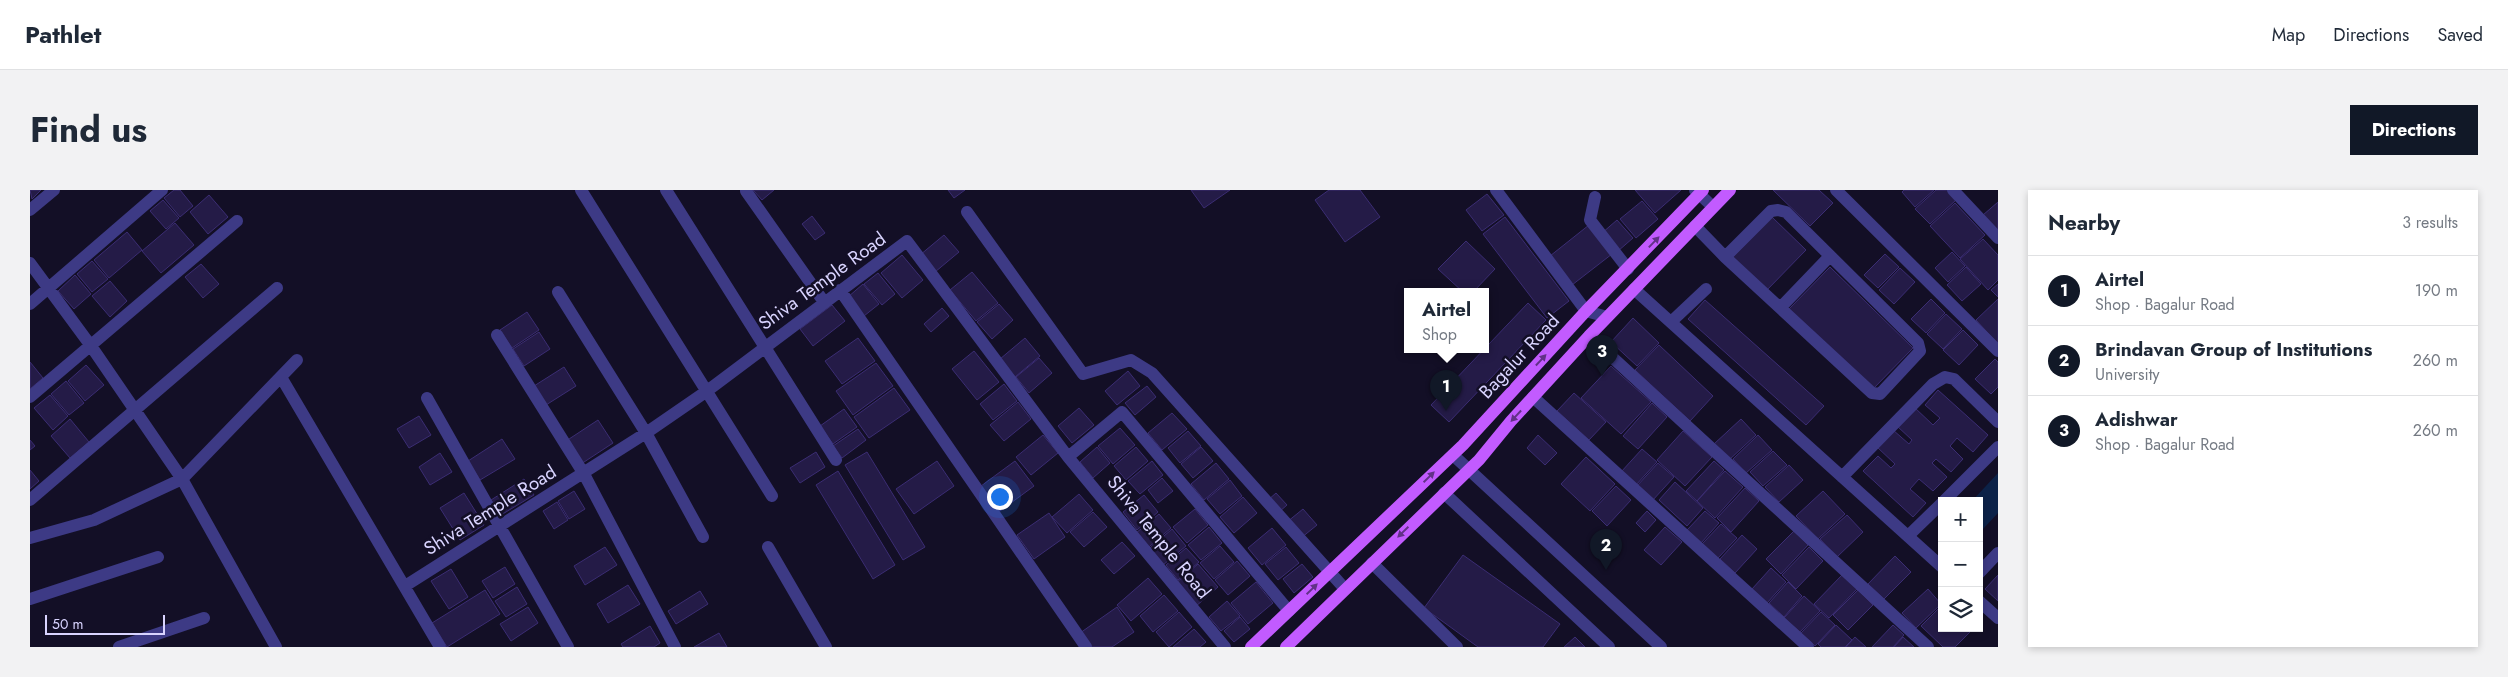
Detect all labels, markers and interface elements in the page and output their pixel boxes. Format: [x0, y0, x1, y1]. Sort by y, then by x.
text: Pathlet [25, 17, 101, 52]
text: Map [2272, 22, 2305, 48]
text: Directions [2333, 22, 2409, 48]
text: Saved [2437, 22, 2483, 48]
text: Find us [30, 105, 147, 155]
button: Directions [2350, 105, 2478, 155]
text: Nearby [2048, 208, 2120, 238]
text: 3 results [2402, 211, 2458, 234]
street label: Shiva Temple Road [753, 225, 891, 337]
one-way arrow [1648, 237, 1660, 249]
text: Airtel [2095, 266, 2144, 293]
text: 1 [2060, 279, 2068, 302]
text: 190 m [2415, 279, 2458, 302]
popup [1404, 288, 1489, 353]
text: Shop · Bagalur Road [2095, 293, 2235, 316]
text: Airtel [1422, 296, 1471, 323]
street label: Bagalur Road [1473, 308, 1565, 404]
text: Shop [1422, 323, 1457, 346]
pin: 3 [1586, 335, 1618, 376]
text: Brindavan Group of Institutions [2095, 336, 2372, 363]
text: 2 [2059, 349, 2069, 372]
text: 260 m [2413, 349, 2458, 372]
one-way arrow [1536, 353, 1547, 366]
text: University [2095, 363, 2160, 386]
pin: 1 [1430, 370, 1462, 411]
text: Adishwar [2095, 406, 2178, 433]
one-way arrow [1510, 409, 1522, 421]
text: 3 [2059, 419, 2069, 442]
text: 260 m [2413, 419, 2458, 442]
text: Shop · Bagalur Road [2095, 433, 2235, 456]
street label: Shiva Temple Road [419, 458, 561, 562]
street label: Shiva Temple Road [1101, 470, 1217, 604]
one-way arrow [1423, 471, 1435, 483]
your location [987, 484, 1013, 510]
map controls [1938, 497, 1983, 632]
button: + [1938, 497, 1983, 542]
one-way arrow [1398, 526, 1410, 538]
pin: 2 [1590, 529, 1622, 570]
button: − [1938, 542, 1983, 587]
one-way arrow [1305, 583, 1317, 595]
button: layers [1938, 587, 1983, 632]
scale bar [45, 612, 165, 635]
text: 50 m [52, 614, 83, 634]

